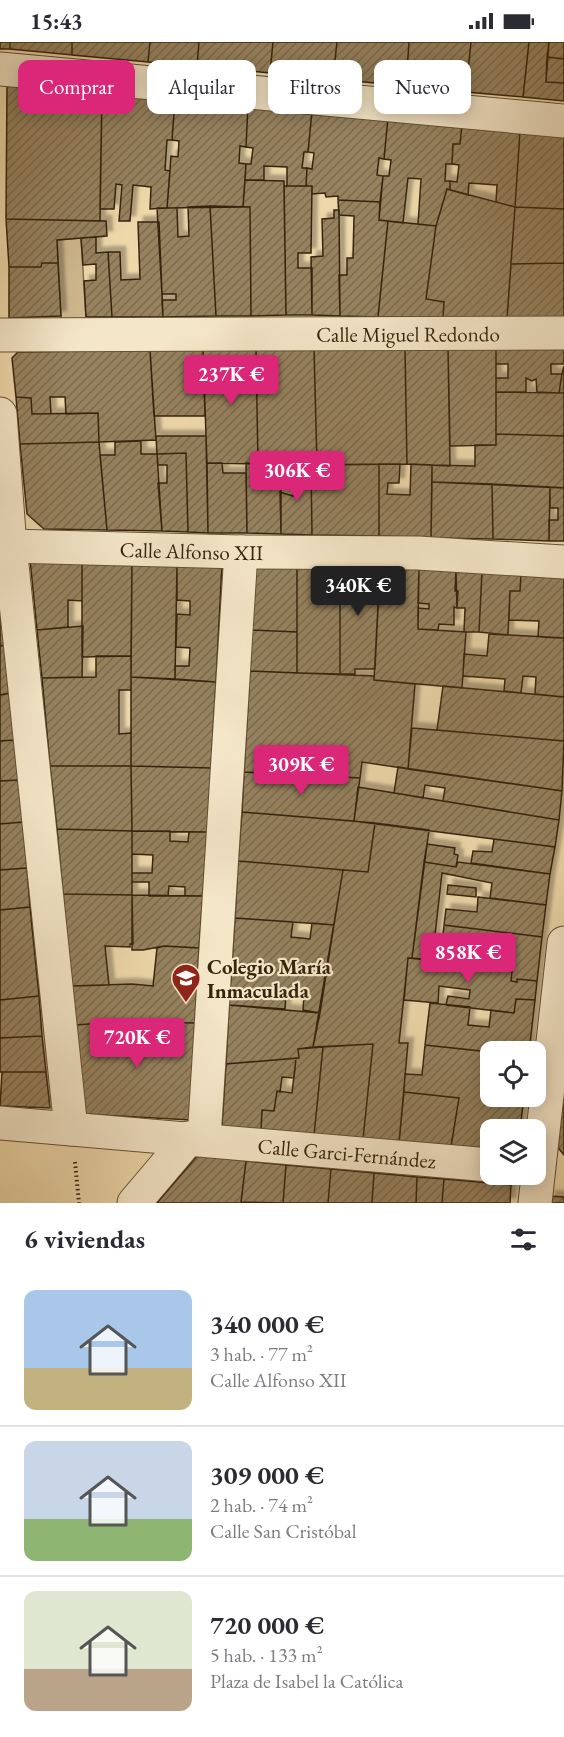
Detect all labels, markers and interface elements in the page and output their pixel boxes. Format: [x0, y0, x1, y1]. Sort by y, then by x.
text: 15:43 [30, 7, 83, 36]
chip: Comprar [18, 60, 135, 114]
chip: Alquilar [147, 60, 256, 114]
chip: Filtros [268, 60, 362, 114]
chip: Nuevo [374, 60, 471, 114]
street label: Calle Miguel Redondo [316, 320, 500, 347]
pin: 237K € [182, 355, 280, 406]
text: 237K € [198, 361, 264, 387]
pin: 306K € [248, 451, 346, 502]
text: 306K € [264, 457, 330, 483]
street label: Calle Alfonso XII [119, 535, 263, 566]
pin: 340K € [309, 566, 407, 617]
text: 340K € [325, 572, 391, 598]
pin: 309K € [252, 745, 350, 796]
text: 309K € [268, 751, 334, 777]
pin: 858K € [419, 933, 517, 984]
text: 858K € [435, 939, 501, 965]
place label: Colegio María Inmaculada [207, 953, 332, 1004]
school or university icon: Colegio María Inmaculada [170, 962, 202, 1004]
pin: 720K € [88, 1018, 186, 1069]
text: 720K € [104, 1024, 170, 1050]
map controls [480, 1041, 546, 1185]
button: locate [480, 1041, 546, 1107]
button: layers [480, 1119, 546, 1185]
street label: Calle Garci-Fernández [257, 1132, 437, 1174]
text: 6 viviendas [24, 1222, 145, 1256]
icon: filters [507, 1223, 540, 1256]
text: 340 000 € [210, 1307, 324, 1341]
icon: home [72, 1314, 144, 1386]
text: 3 hab. · 77 m² [210, 1341, 313, 1367]
text: Calle Alfonso XII [210, 1367, 347, 1393]
text: 309 000 € [210, 1458, 324, 1492]
icon: home [72, 1465, 144, 1537]
text: 2 hab. · 74 m² [210, 1492, 313, 1518]
text: Calle San Cristóbal [210, 1518, 357, 1544]
text: 720 000 € [210, 1608, 324, 1642]
icon: home [72, 1615, 144, 1687]
text: 5 hab. · 133 m² [210, 1642, 323, 1668]
text: Plaza de Isabel la Católica [210, 1668, 403, 1694]

